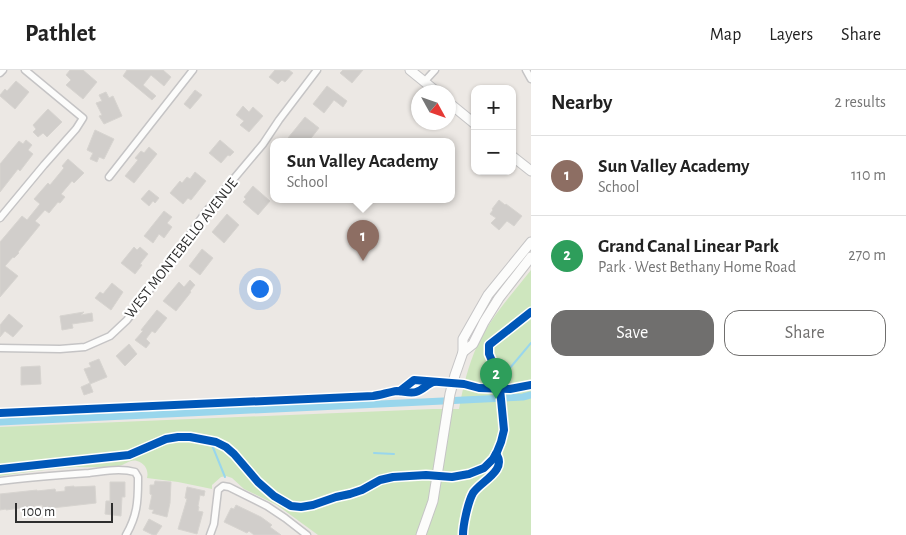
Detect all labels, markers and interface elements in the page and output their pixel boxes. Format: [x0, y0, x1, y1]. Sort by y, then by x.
text: Pathlet [25, 22, 96, 46]
text: Map [710, 26, 741, 44]
text: Layers [769, 26, 813, 44]
text: Share [841, 26, 881, 44]
north arrow [411, 85, 456, 130]
map controls [471, 85, 516, 175]
button: + [471, 85, 516, 130]
text: Nearby [551, 92, 612, 113]
text: 2 results [834, 94, 886, 110]
button: − [471, 130, 516, 175]
popup [270, 138, 455, 203]
text: Sun Valley Academy [287, 152, 438, 171]
text: Sun Valley Academy [598, 157, 750, 176]
text: 1 [564, 167, 570, 183]
text: 110 m [851, 167, 886, 183]
text: School [287, 174, 328, 190]
street label: WEST MONTEBELLO AVENUE [122, 175, 241, 321]
text: School [598, 179, 639, 195]
pin: 1 [347, 220, 379, 261]
text: Grand Canal Linear Park [598, 237, 779, 256]
text: 2 [563, 247, 571, 263]
text: 270 m [848, 247, 886, 263]
text: Park · West Bethany Home Road [598, 259, 796, 275]
your location [247, 276, 273, 302]
button: Save [551, 310, 714, 356]
button: Share [724, 310, 886, 356]
pin: 2 [480, 358, 512, 399]
scale bar [15, 500, 112, 523]
text: 100 m [22, 505, 55, 519]

